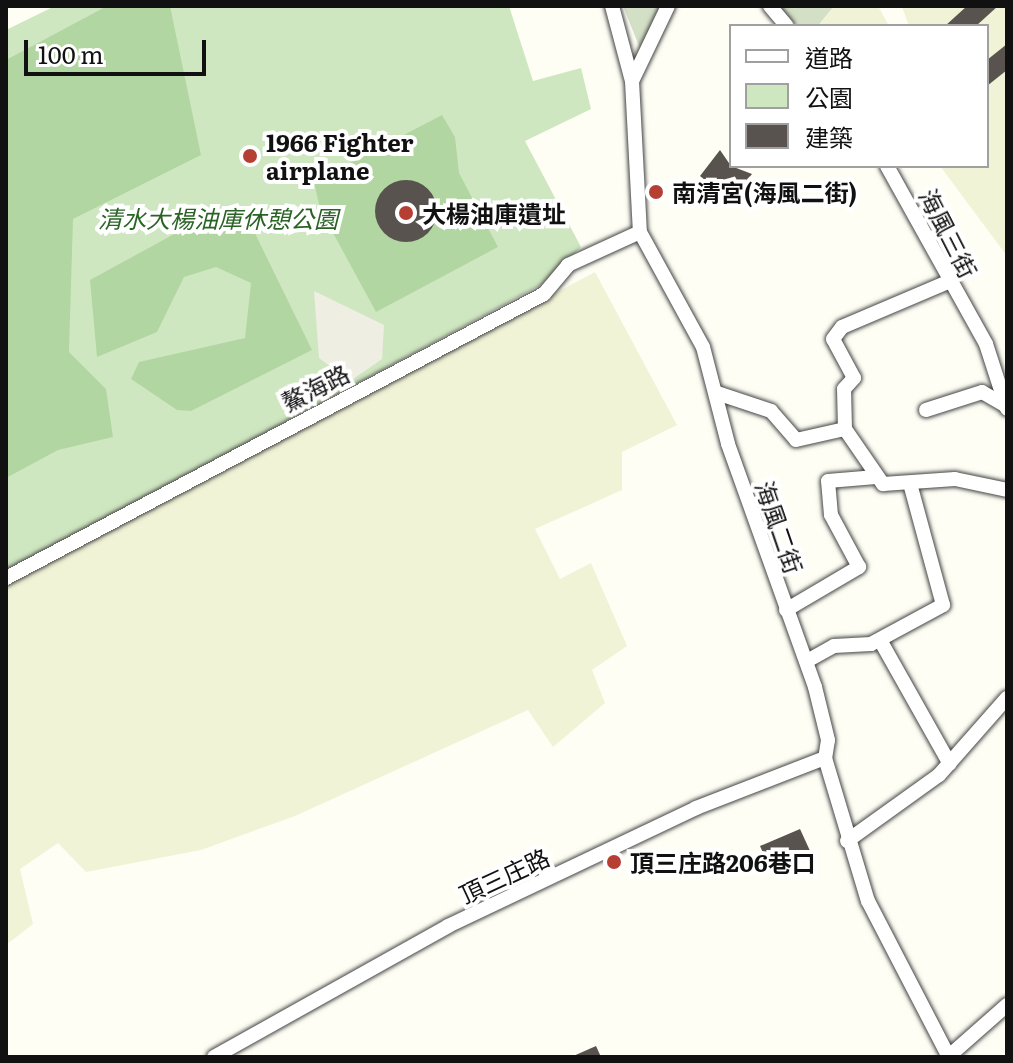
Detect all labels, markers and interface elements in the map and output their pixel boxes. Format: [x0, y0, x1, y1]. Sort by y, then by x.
scale bar [28, 24, 210, 74]
legend [729, 24, 989, 168]
text: 100 m [38, 36, 104, 71]
text: 道路 [805, 39, 853, 74]
text: 公園 [805, 79, 853, 114]
text: 建築 [805, 119, 853, 154]
place label: 1966 Fighter airplane [266, 128, 414, 184]
marker: 1966 Fighter airplane [241, 147, 259, 165]
place label: 南清宮(海風二街) [672, 178, 857, 206]
marker: 南清宮(海風二街) [647, 183, 665, 201]
street label: 海風三街 [914, 184, 984, 282]
place label: 大楊油庫遺址 [422, 199, 566, 227]
park label: 清水大楊油庫休憩公園 [98, 204, 338, 232]
marker: 大楊油庫遺址 [397, 204, 415, 222]
street label: 鰲海路 [276, 358, 354, 416]
street label: 海風二街 [751, 477, 809, 577]
street label: 頂三庄路 [454, 842, 554, 908]
place label: 頂三庄路206巷口 [630, 848, 816, 876]
marker: 頂三庄路206巷口 [605, 853, 623, 871]

